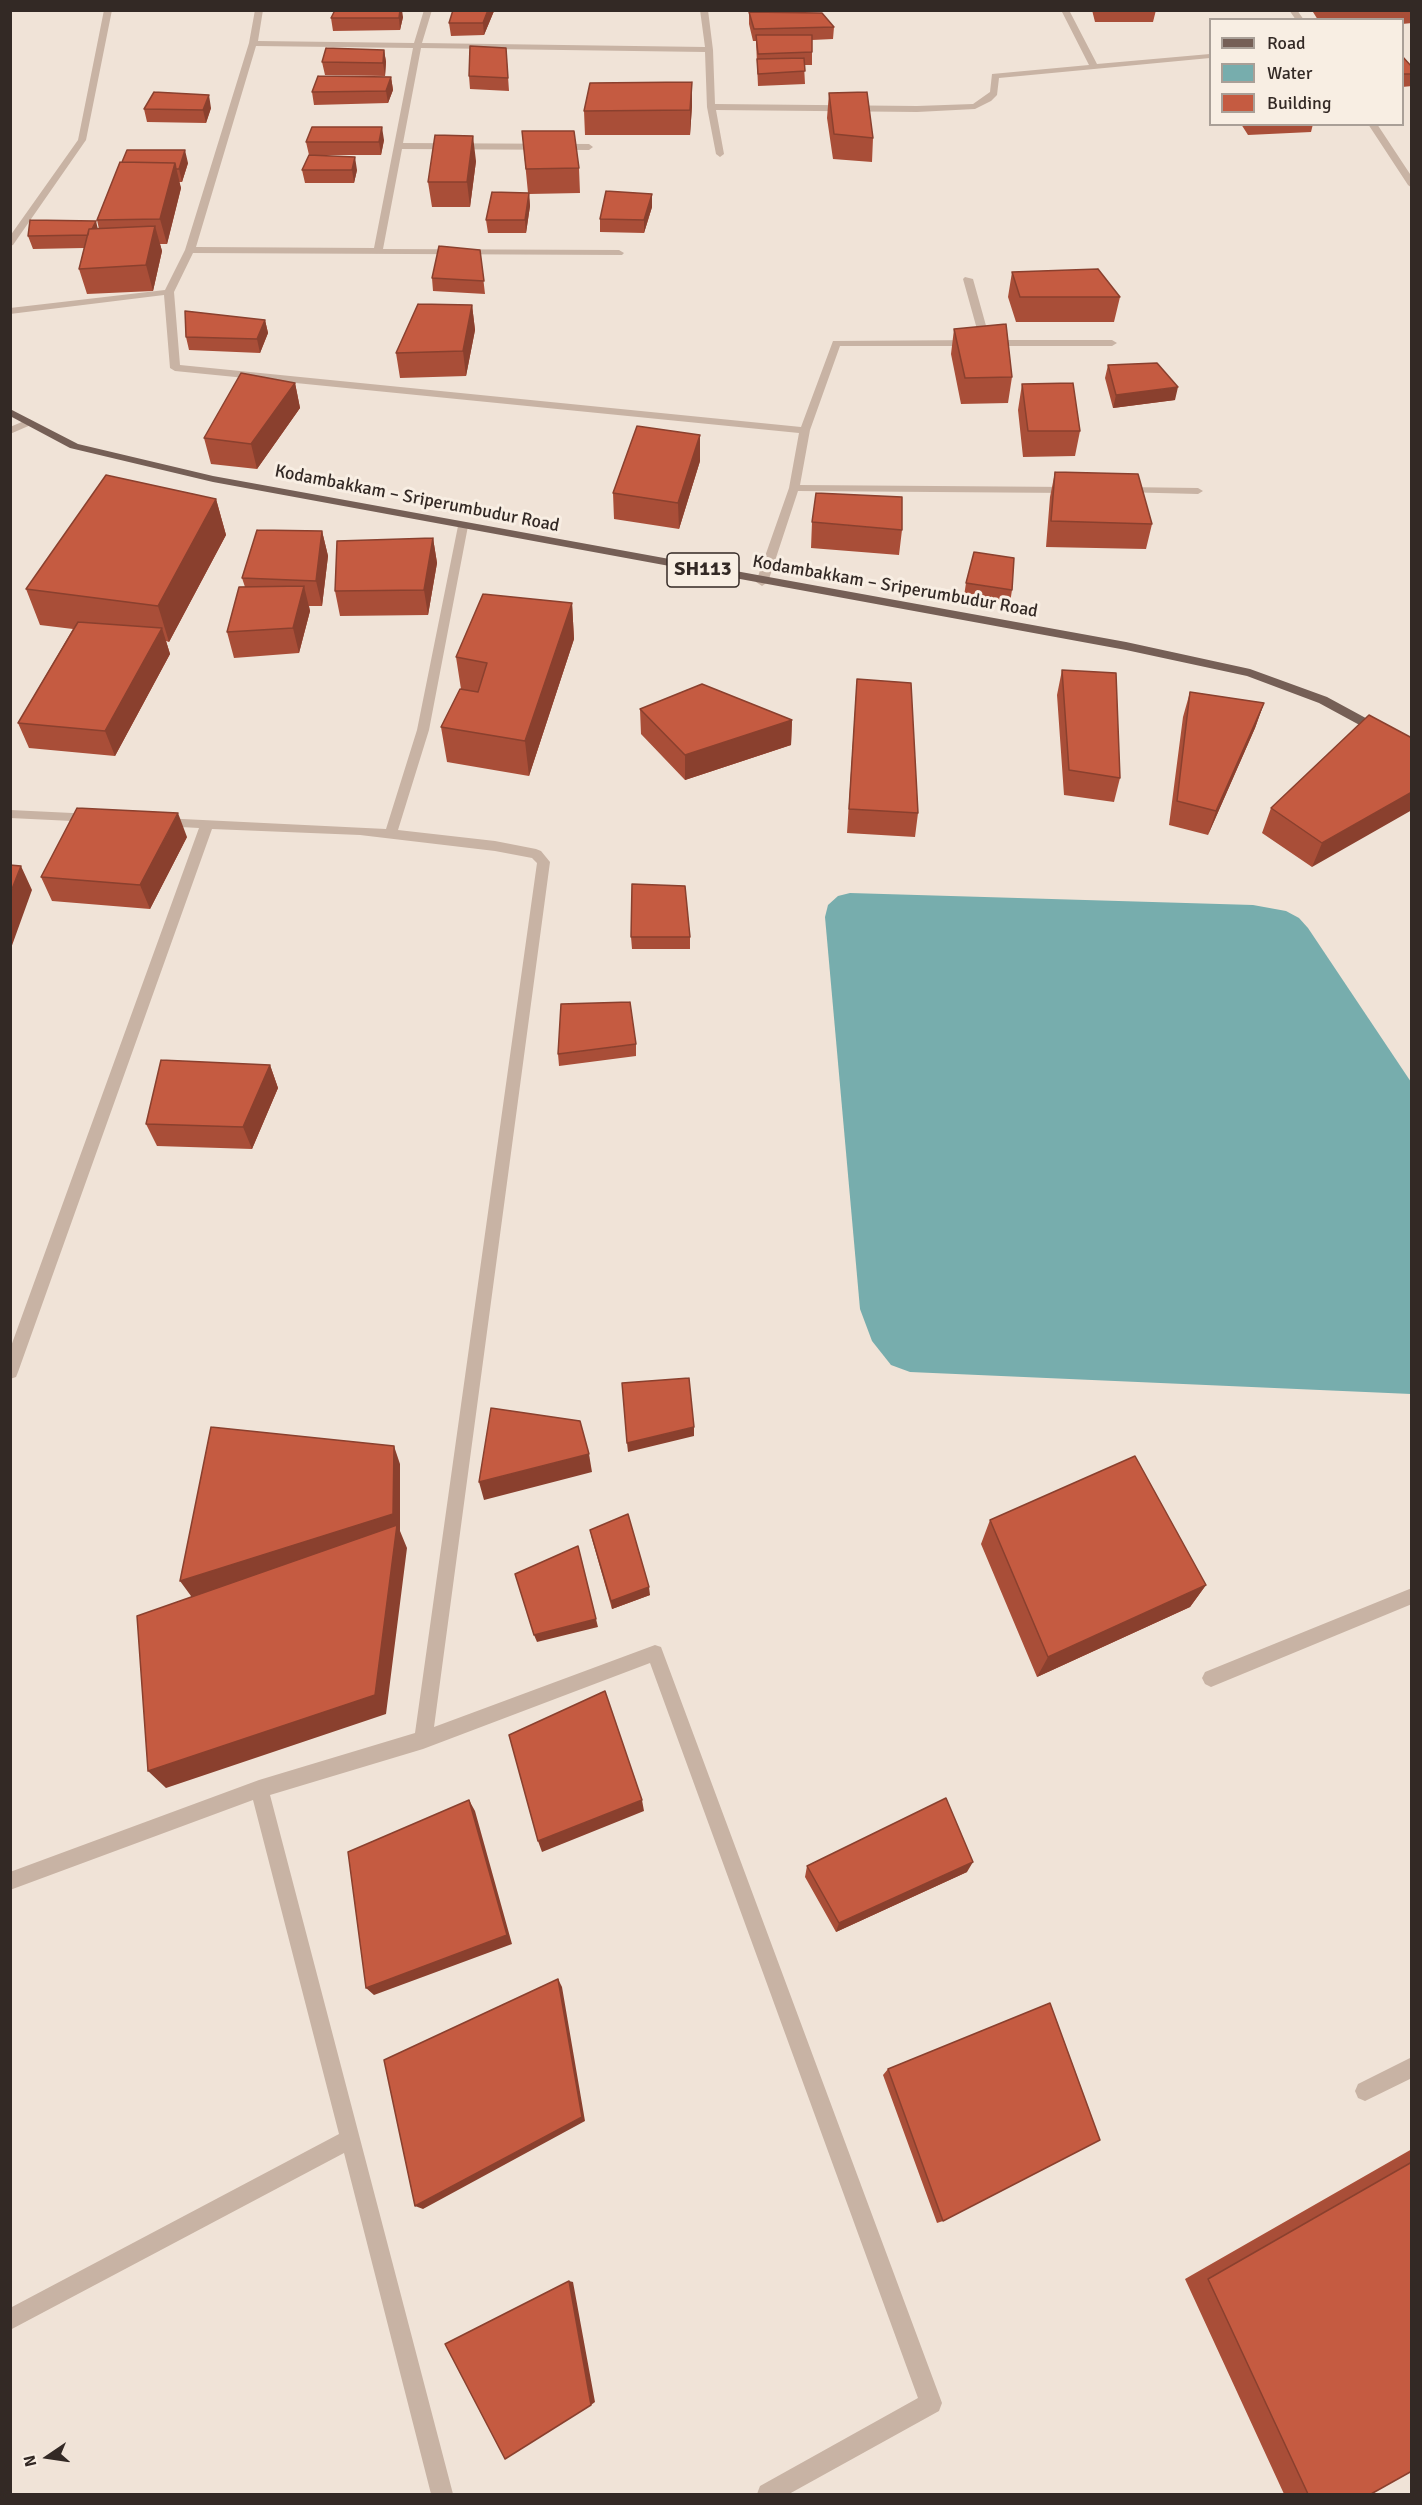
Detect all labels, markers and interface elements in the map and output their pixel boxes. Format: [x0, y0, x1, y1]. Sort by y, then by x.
legend [1209, 18, 1404, 126]
text: Road [1267, 32, 1306, 54]
text: Water [1267, 62, 1312, 84]
text: Building [1267, 92, 1331, 114]
street label: Kodambakkam – Sriperumbudur Road [273, 461, 561, 537]
street label: Kodambakkam – Sriperumbudur Road [751, 551, 1039, 623]
road number: SH113 [667, 553, 739, 587]
north arrow [18, 2427, 78, 2487]
text: N [19, 2453, 41, 2469]

